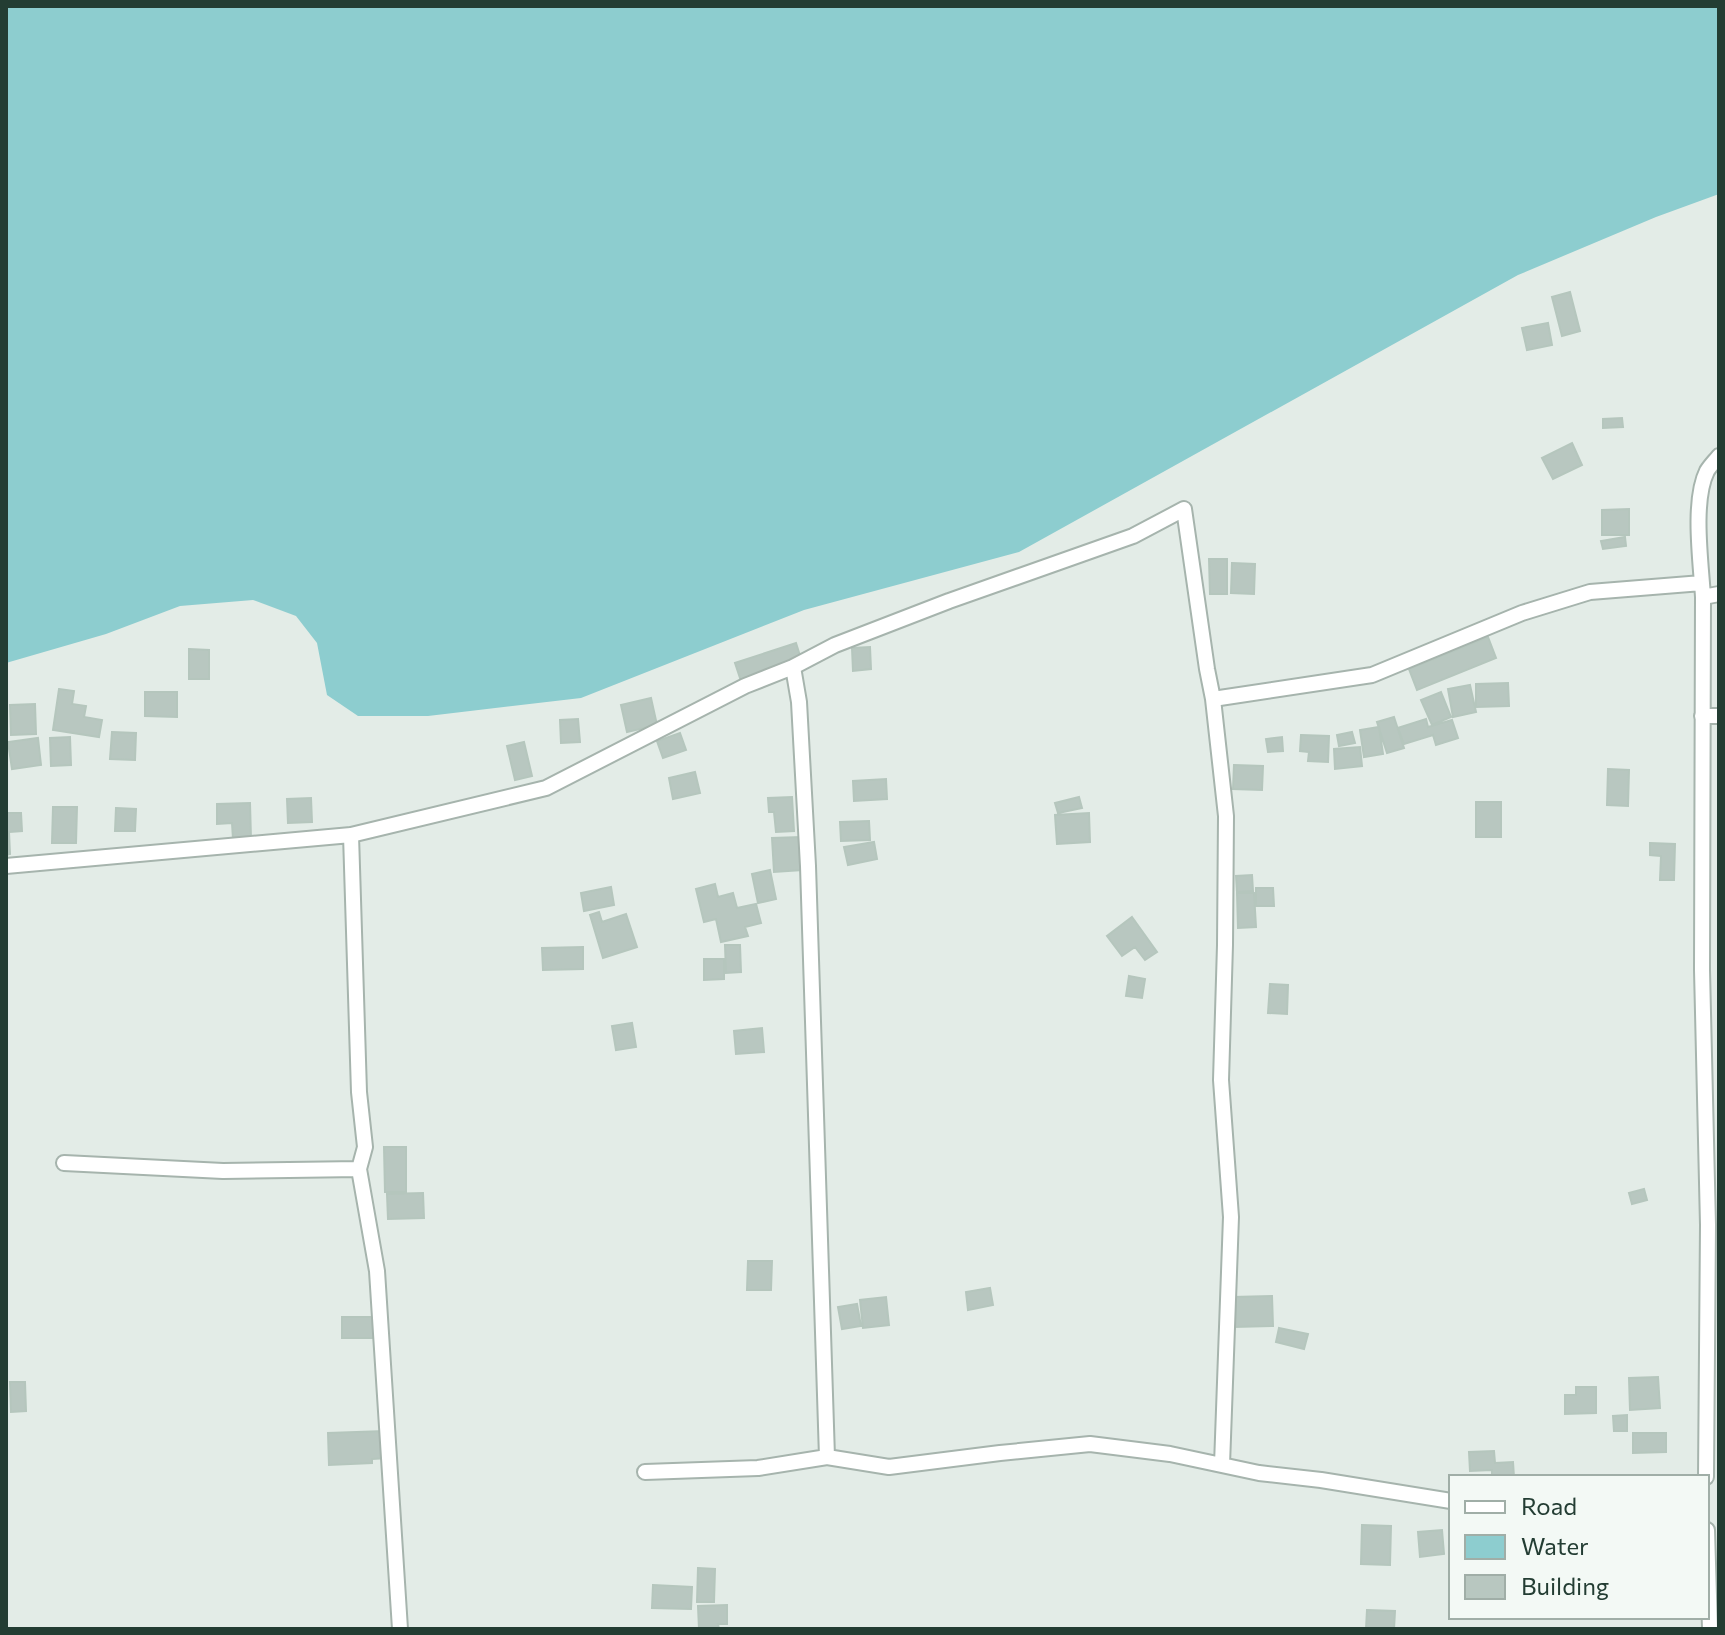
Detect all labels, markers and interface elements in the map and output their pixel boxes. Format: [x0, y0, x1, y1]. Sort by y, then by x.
legend [1449, 1475, 1709, 1619]
text: Road [1521, 1491, 1577, 1520]
text: Water [1521, 1531, 1589, 1560]
text: Building [1521, 1571, 1609, 1600]

